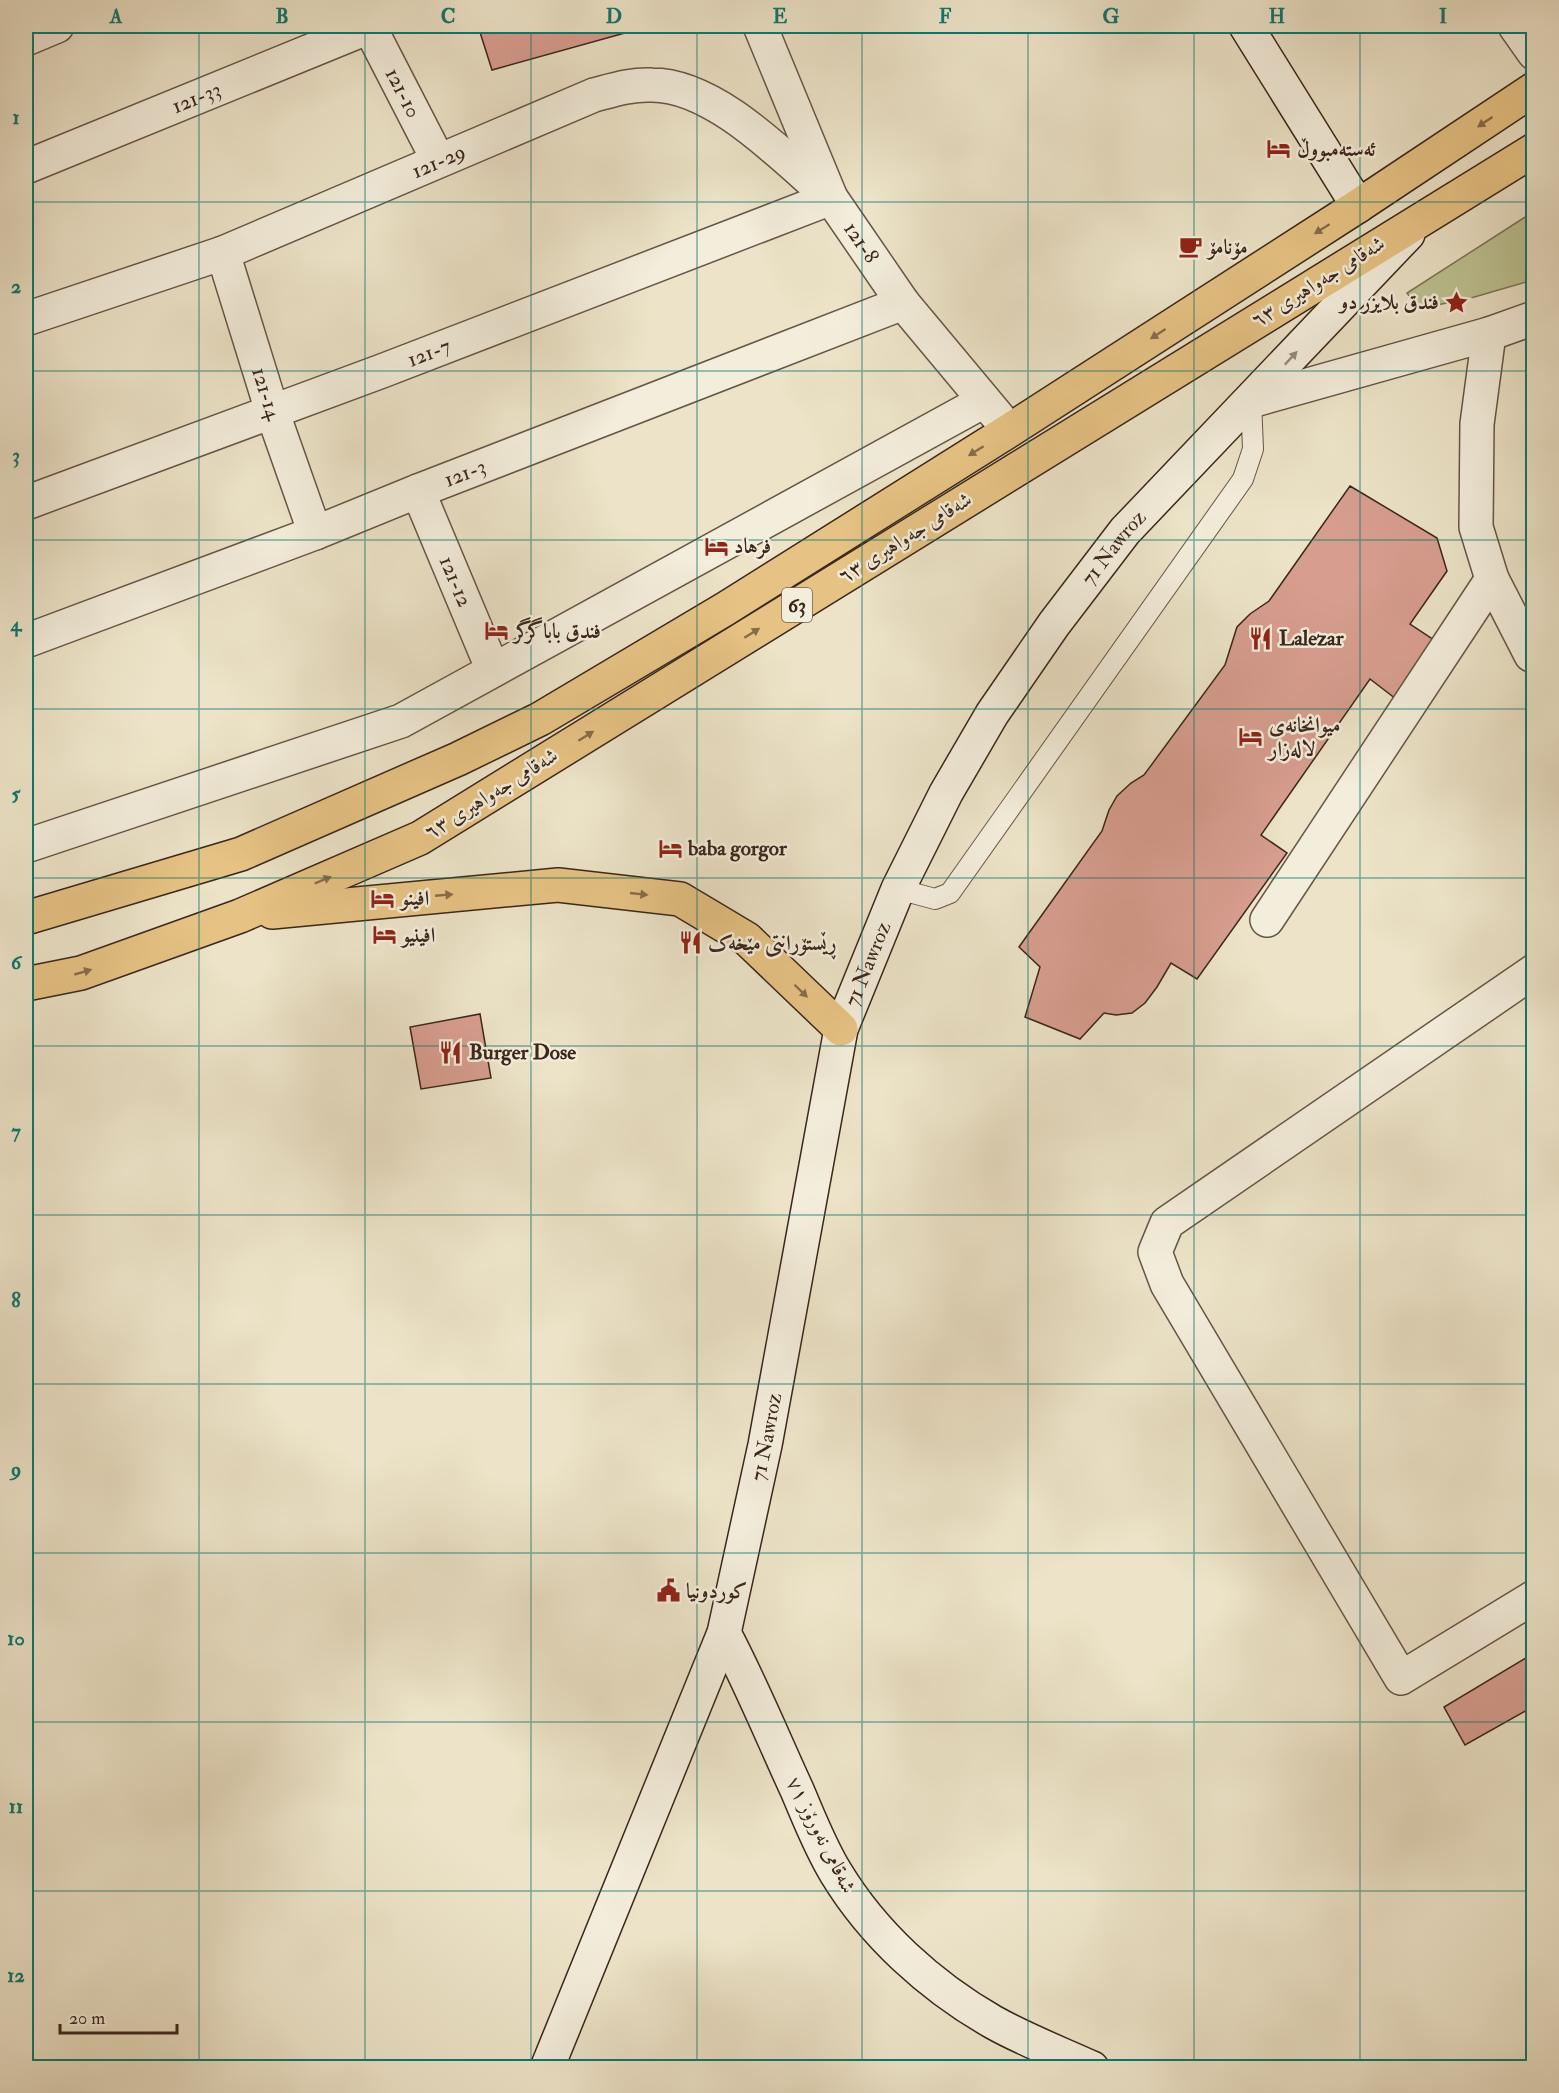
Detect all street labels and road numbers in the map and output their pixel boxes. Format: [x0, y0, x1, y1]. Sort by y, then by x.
street label: 121-10 [379, 63, 427, 122]
street label: 121-33 [168, 75, 225, 120]
street label: 121-29 [407, 138, 470, 185]
street label: 121-8 [838, 217, 885, 269]
street label: شەقامی جەواهیری ٦٣ [1246, 230, 1390, 334]
street label: 121-7 [404, 332, 455, 374]
street label: 121-14 [246, 364, 288, 425]
street label: 121-3 [440, 453, 490, 493]
street label: شەقامی جەواهیری ٦٣ [833, 486, 977, 590]
street label: 71 Nawroz [1075, 504, 1152, 591]
street label: 121-12 [433, 552, 479, 611]
road number: 63 [782, 588, 812, 622]
street label: شەقامی جەواهیری ٦٣ [419, 742, 563, 846]
street label: 71 Nawroz [838, 918, 897, 1011]
street label: 71 Nawroz [744, 1391, 788, 1484]
street label: شەقامی نەورۆز ٧١ [780, 1772, 862, 1898]

